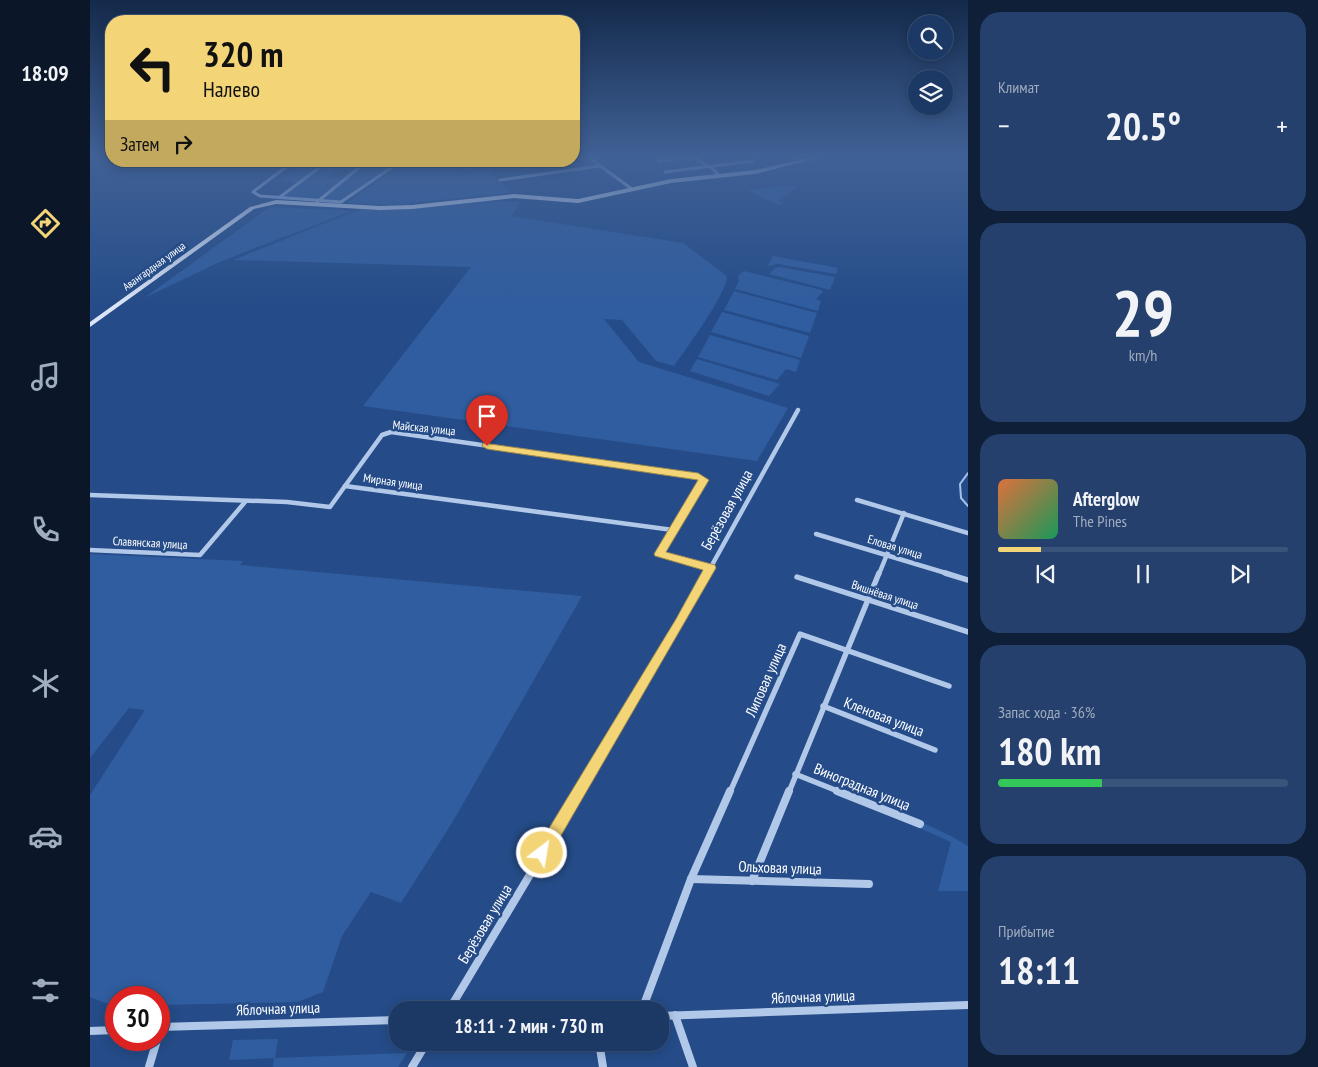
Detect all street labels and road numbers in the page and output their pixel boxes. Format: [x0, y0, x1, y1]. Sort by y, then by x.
street label: Авангардная улица [120, 238, 188, 294]
street label: Майская улица [392, 417, 456, 438]
street label: Берёзовая улица [697, 466, 756, 553]
street label: Мирная улица [362, 470, 424, 493]
street label: Еловая улица [866, 531, 925, 562]
street label: Славянская улица [112, 533, 188, 552]
street label: Вишнёвая улица [850, 577, 921, 612]
street label: Липовая улица [740, 640, 790, 721]
street label: Кленовая улица [841, 693, 927, 741]
street label: Виноградная улица [811, 759, 913, 815]
street label: Ольховая улица [738, 857, 822, 878]
street label: Берёзовая улица [453, 881, 516, 967]
street label: Яблочная улица [771, 986, 855, 1007]
street label: Яблочная улица [236, 998, 320, 1019]

